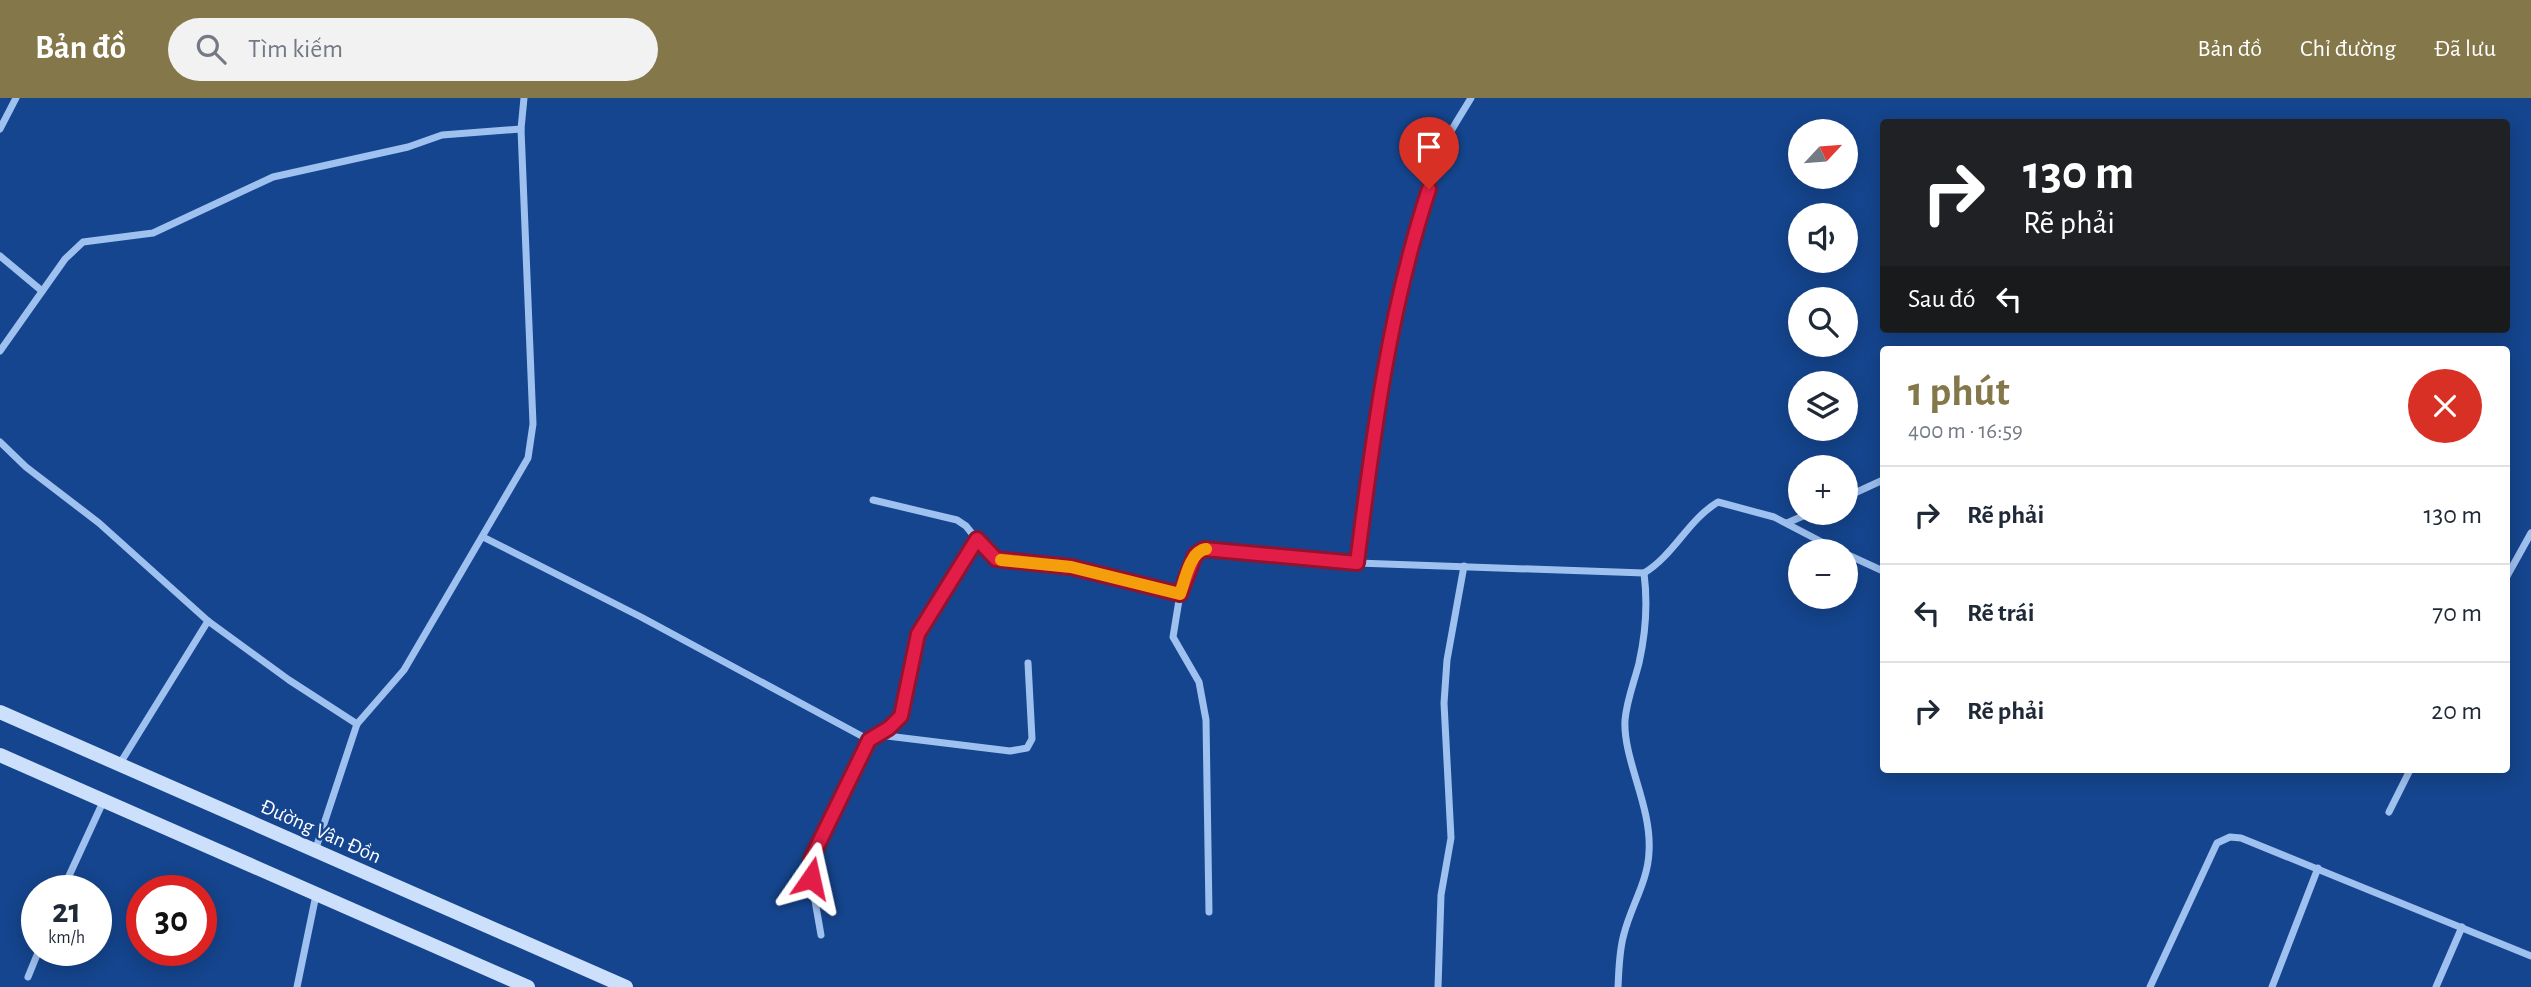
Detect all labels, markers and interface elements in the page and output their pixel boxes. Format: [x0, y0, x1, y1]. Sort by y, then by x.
search box [168, 18, 658, 81]
icon: search [192, 30, 230, 68]
text: Bản đồ [35, 32, 126, 65]
text: Tìm kiếm [248, 36, 343, 62]
text: Bản đồ [2198, 37, 2262, 61]
text: Chỉ đường [2300, 37, 2396, 61]
text: Đã lưu [2434, 37, 2496, 61]
pin [1399, 117, 1459, 189]
north arrow [1788, 119, 1858, 189]
map controls [1788, 119, 1858, 609]
icon: arrive [1410, 128, 1448, 166]
icon: right [1908, 147, 1999, 238]
text: 130 m [2023, 149, 2134, 198]
button: sound [1788, 203, 1858, 273]
text: Rẽ phải [2023, 207, 2115, 239]
icon: left [1990, 280, 2028, 318]
text: Sau đó [1908, 286, 1976, 312]
button: search [1788, 287, 1858, 357]
button: close [2408, 369, 2482, 443]
button: layers [1788, 371, 1858, 441]
text: 1 phút [1908, 371, 2010, 413]
text: 400 m · 16:59 [1908, 420, 2023, 443]
button: + [1788, 455, 1858, 525]
icon: right [1908, 496, 1946, 534]
text: Rẽ phải [1967, 502, 2044, 528]
text: 130 m [2424, 502, 2482, 528]
button: − [1788, 539, 1858, 609]
icon: left [1908, 594, 1946, 632]
text: Rẽ trái [1967, 600, 2035, 626]
text: 70 m [2432, 600, 2482, 626]
icon: right [1908, 692, 1946, 730]
text: Rẽ phải [1967, 698, 2044, 724]
text: 20 m [2431, 698, 2482, 724]
street label: Đường Vân Đồn [257, 796, 384, 867]
position arrow [774, 841, 848, 915]
speed limit sign: 30 [126, 875, 217, 966]
text: 21 [52, 894, 81, 929]
text: km/h [48, 929, 85, 947]

